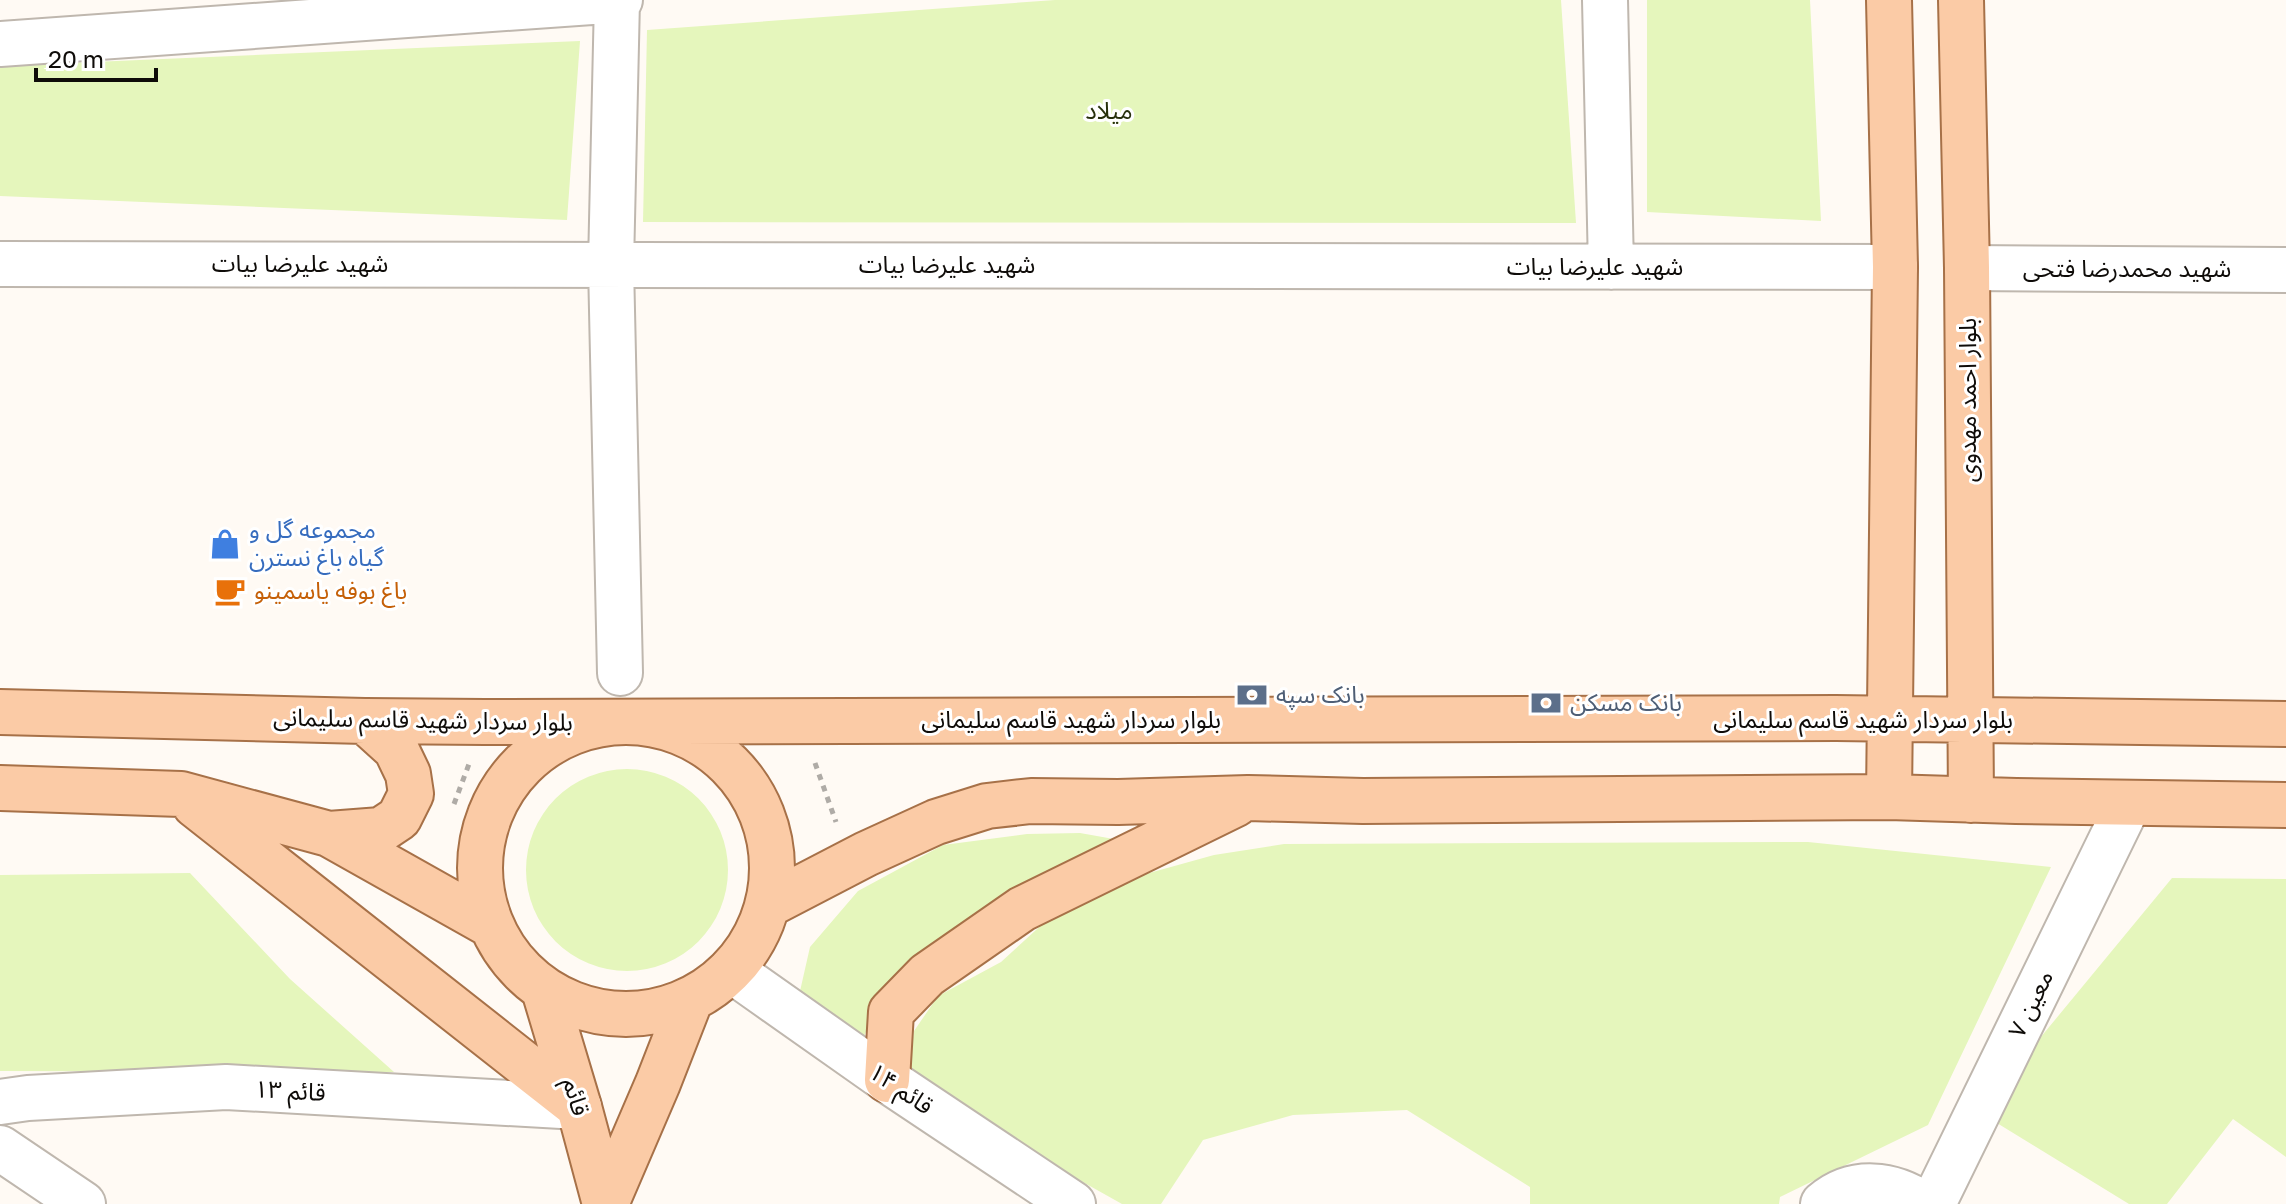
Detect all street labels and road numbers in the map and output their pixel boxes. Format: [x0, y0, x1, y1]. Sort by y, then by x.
street label: شهید علیرضا بیات [212, 248, 388, 278]
street label: شهید علیرضا بیات [859, 249, 1035, 279]
street label: شهید علیرضا بیات [1507, 251, 1683, 281]
street label: شهید محمدرضا فتحی [2023, 253, 2231, 283]
street label: بلوار احمد مهدوی [1952, 318, 1982, 482]
street label: بلوار سردار شهید قاسم سلیمانی [273, 701, 573, 740]
street label: بلوار سردار شهید قاسم سلیمانی [921, 704, 1221, 737]
street label: بلوار سردار شهید قاسم سلیمانی [1713, 704, 2013, 737]
street label: معین ۷ [2001, 965, 2058, 1042]
street label: قائم ۱۴ [862, 1056, 939, 1123]
street label: قائم ۱۳ [254, 1073, 326, 1110]
street label: قائم [554, 1074, 597, 1120]

